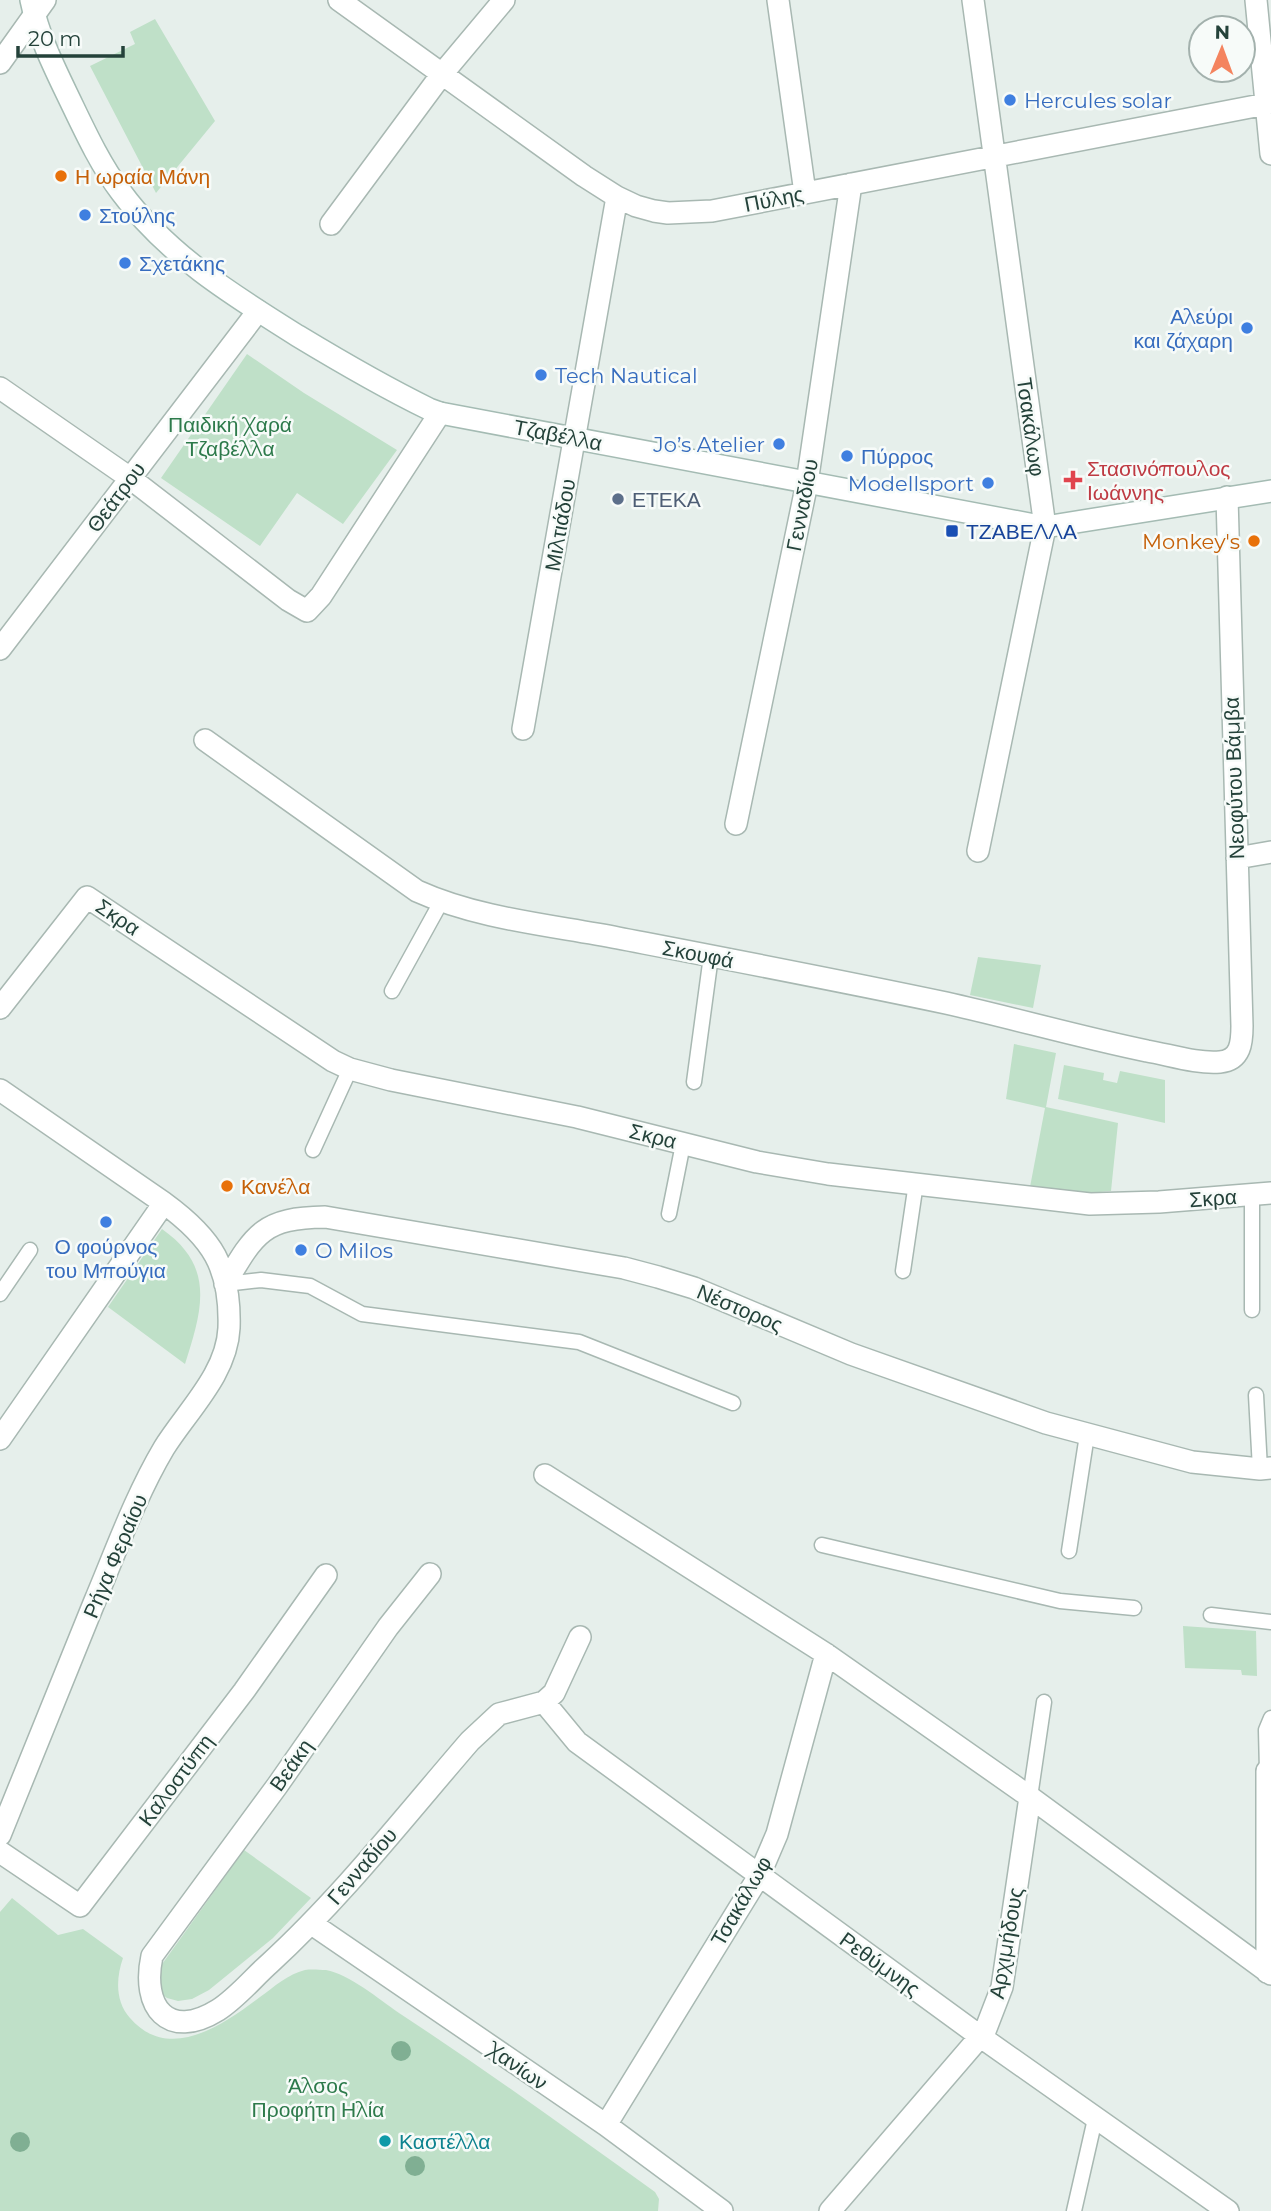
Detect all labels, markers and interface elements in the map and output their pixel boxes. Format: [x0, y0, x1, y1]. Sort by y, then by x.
scale bar [18, 14, 122, 58]
north arrow [1187, 14, 1257, 84]
text: N [1214, 21, 1230, 44]
text: 20 m [28, 26, 82, 51]
place label: Hercules solar [1024, 88, 1172, 113]
marker: Hercules solar [1002, 92, 1018, 108]
place label: Η ωραία Μάνη [75, 164, 210, 189]
marker: Η ωραία Μάνη [53, 168, 69, 184]
street label: Πύλης [742, 181, 806, 217]
place label: Στούλης [99, 203, 175, 228]
marker: Στούλης [77, 207, 93, 223]
place label: Σχετάκης [139, 251, 225, 276]
marker: Σχετάκης [117, 255, 133, 271]
place label: Αλεύρι και ζάχαρη [1133, 304, 1233, 353]
marker: Αλεύρι και ζάχαρη [1239, 320, 1255, 336]
place label: Tech Nautical [555, 363, 698, 388]
marker: Tech Nautical [533, 367, 549, 383]
street label: Τσακάλωφ [1012, 376, 1050, 478]
park label: Παιδική Χαρά Τζαβέλλα [168, 412, 292, 461]
street label: Τζαβέλλα [512, 414, 604, 456]
place label: Jo’s Atelier [652, 432, 765, 457]
marker: Jo’s Atelier [771, 436, 787, 452]
place label: Πύρρος [861, 444, 933, 469]
marker: Πύρρος [839, 448, 855, 464]
place label: Στασινόπουλος Ιωάννης [1087, 456, 1230, 505]
street label: Θεάτρου [82, 457, 150, 537]
street label: Γενναδίου [781, 457, 823, 553]
place label: Modellsport [848, 471, 974, 496]
marker: Στασινόπουλος Ιωάννης [1065, 472, 1081, 488]
marker: Modellsport [980, 475, 996, 491]
street label: Μιλτιάδου [540, 477, 580, 573]
place label: ΕΤΕΚΑ [632, 487, 701, 512]
marker: ΕΤΕΚΑ [610, 491, 626, 507]
place label: ΤΖΑΒΕΛΛΑ [966, 519, 1077, 544]
marker: ΤΖΑΒΕΛΛΑ [944, 523, 960, 539]
place label: Monkey's [1142, 529, 1240, 554]
marker: Monkey's [1246, 533, 1262, 549]
street label: Νεοφύτου Βάμβα [1219, 696, 1249, 860]
street label: Σκρα [91, 893, 145, 941]
street label: Σκουφά [660, 935, 736, 973]
street label: Σκρα [627, 1118, 679, 1154]
place label: Κανέλα [241, 1174, 310, 1199]
marker: Κανέλα [219, 1178, 235, 1194]
street label: Σκρα [1188, 1184, 1238, 1212]
marker: Ο φούρνος του Μπούγια [98, 1214, 114, 1230]
place label: Ο φούρνος του Μπούγια [46, 1234, 166, 1283]
place label: O Milos [315, 1238, 393, 1263]
marker: O Milos [293, 1242, 309, 1258]
street label: Νέστορος [693, 1279, 787, 1337]
street label: Ρήγα Φεραίου [78, 1490, 152, 1622]
street label: Καλοστύπη [133, 1729, 219, 1831]
street label: Βεάκη [264, 1734, 318, 1796]
street label: Γενναδίου [322, 1822, 402, 1910]
street label: Τσακάλωφ [705, 1852, 777, 1950]
street label: Αρχιμήδους [984, 1885, 1028, 2001]
street label: Ρεθύμνης [835, 1927, 925, 2001]
street label: Χανίων [481, 2035, 552, 2095]
park label: Άλσος Προφήτη Ηλία [252, 2073, 384, 2122]
place label: Καστέλλα [399, 2129, 490, 2154]
marker: Καστέλλα [377, 2133, 393, 2149]

